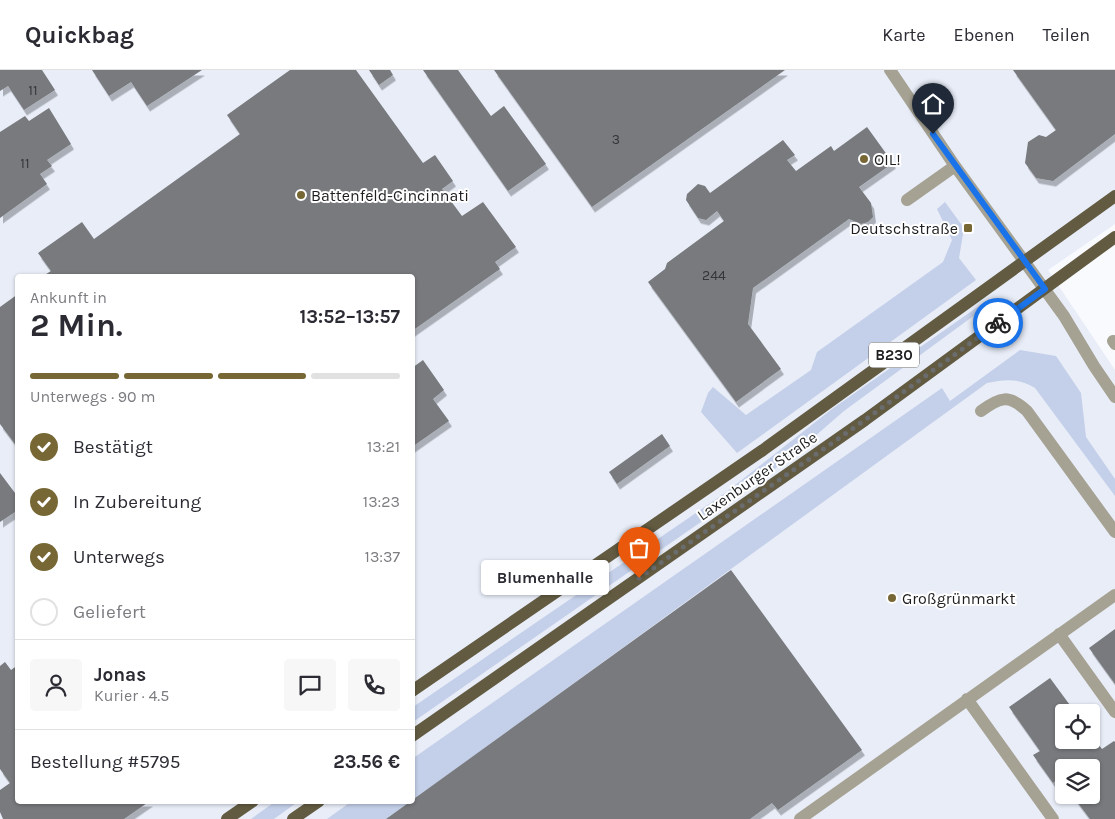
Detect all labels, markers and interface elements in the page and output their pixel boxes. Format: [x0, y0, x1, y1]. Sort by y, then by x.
text: Quickbag [25, 21, 134, 49]
text: Karte [882, 24, 926, 46]
text: Ebenen [954, 24, 1015, 46]
text: Teilen [1043, 24, 1090, 46]
house number: 11 [28, 82, 38, 99]
pin [912, 83, 954, 134]
icon: home [919, 90, 947, 118]
house number: 3 [612, 131, 620, 148]
place label: OIL! [874, 150, 901, 169]
marker: OIL! [858, 153, 870, 165]
house number: 11 [20, 155, 30, 172]
place label: Battenfeld-Cincinnati [311, 186, 469, 205]
marker: Battenfeld-Cincinnati [295, 189, 307, 201]
place label: Deutschstraße [850, 219, 958, 238]
marker: Deutschstraße [962, 222, 974, 234]
house number: 244 [702, 267, 726, 284]
text: Ankunft in [30, 288, 107, 307]
courier [973, 298, 1023, 348]
text: 13:52–13:57 [300, 306, 400, 328]
text: 2 Min. [30, 307, 123, 344]
icon: bike [984, 309, 1012, 337]
road number: B230 [869, 342, 919, 368]
text: Unterwegs · 90 m [30, 387, 155, 406]
street label: Laxenburger Straße [693, 427, 821, 525]
icon: check [30, 433, 58, 461]
text: Bestätigt [73, 436, 153, 458]
text: 13:21 [367, 437, 400, 456]
icon: check [30, 488, 58, 516]
text: In Zubereitung [73, 491, 201, 513]
text: 13:23 [363, 492, 400, 511]
pin [618, 527, 660, 578]
icon: bag [625, 534, 653, 562]
icon: check [30, 543, 58, 571]
text: Unterwegs [73, 546, 165, 568]
text: 13:37 [365, 547, 400, 566]
callout: Blumenhalle [482, 560, 609, 596]
text: Blumenhalle [497, 568, 593, 587]
place label: Großgrünmarkt [902, 589, 1015, 608]
marker: Großgrünmarkt [886, 592, 898, 604]
text: Geliefert [73, 601, 146, 623]
button: person [30, 659, 82, 711]
button: chat [284, 659, 336, 711]
button: phone [348, 659, 400, 711]
text: Jonas [94, 664, 146, 686]
text: Kurier · 4.5 [94, 686, 169, 705]
map controls [1055, 704, 1100, 804]
button: locate [1055, 704, 1100, 749]
text: Bestellung #5795 [30, 751, 181, 773]
text: 23.56 € [333, 751, 400, 773]
button: layers [1055, 759, 1100, 804]

